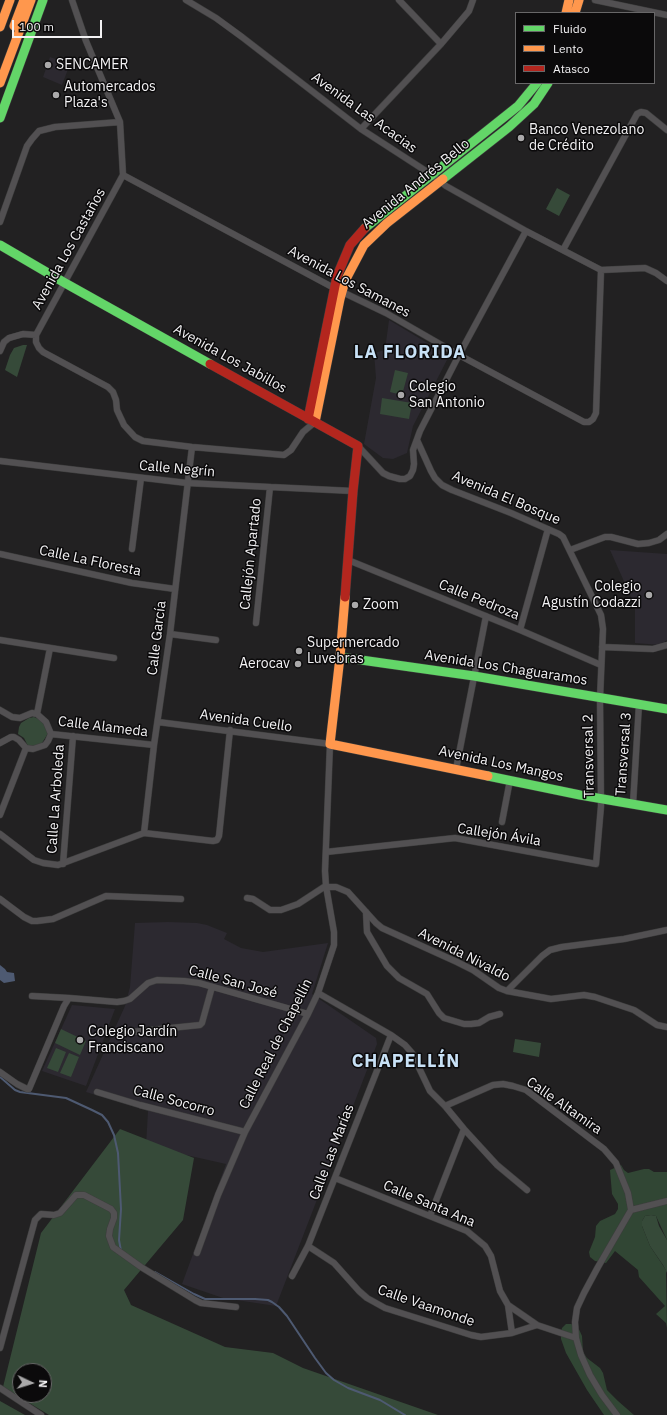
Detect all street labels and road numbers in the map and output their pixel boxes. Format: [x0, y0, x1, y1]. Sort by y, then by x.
street label: Avenida Las Acacias [308, 69, 420, 157]
street label: Avenida Andrés Bello [359, 135, 473, 233]
street label: Avenida Los Castaños [29, 185, 109, 313]
street label: Avenida Los Samanes [285, 243, 413, 321]
street label: Avenida Los Jabillos [170, 321, 290, 397]
street label: Calle Negrín [138, 457, 216, 481]
street label: Avenida El Bosque [449, 468, 563, 528]
street label: Callejón Apartado [237, 497, 265, 611]
street label: Calle La Floresta [37, 542, 143, 580]
street label: Calle Pedroza [436, 576, 522, 624]
street label: Calle García [144, 600, 170, 676]
street label: Avenida Los Chaguaramos [423, 647, 589, 689]
street label: Avenida Cuello [199, 706, 293, 736]
street label: Transversal 3 [613, 712, 635, 796]
street label: Calle Alameda [57, 713, 149, 741]
street label: Transversal 2 [580, 714, 598, 798]
street label: Avenida Los Mangos [437, 743, 565, 785]
street label: Calle La Arboleda [44, 744, 68, 854]
street label: Callejón Ávila [456, 820, 542, 850]
street label: Avenida Nivaldo [415, 925, 513, 985]
street label: Calle San José [187, 962, 279, 1002]
street label: Calle Real de Chapellín [236, 976, 316, 1112]
street label: Calle Altamira [523, 1074, 605, 1138]
street label: Calle Socorro [131, 1082, 217, 1120]
street label: Calle Las Marías [306, 1102, 358, 1202]
street label: Calle Santa Ana [380, 1177, 478, 1231]
street label: Calle Vaamonde [375, 1282, 477, 1330]

